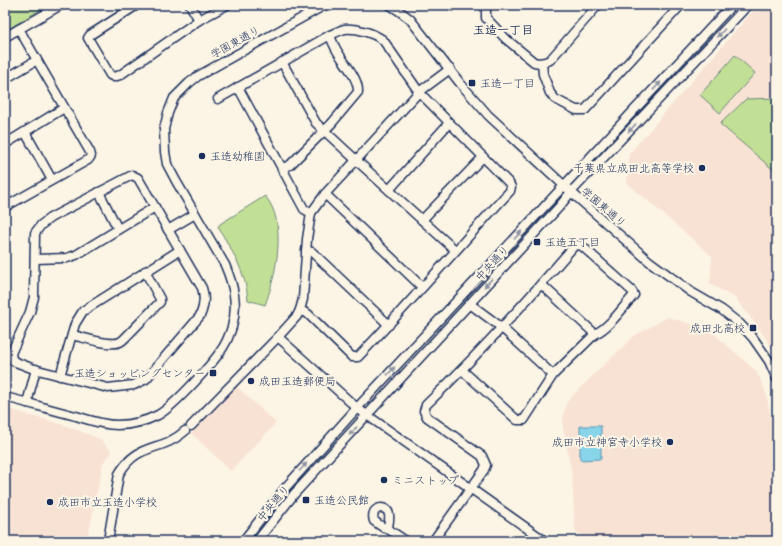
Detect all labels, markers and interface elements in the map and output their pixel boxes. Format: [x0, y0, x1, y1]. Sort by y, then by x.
street label: 学園東通り [208, 23, 262, 61]
district label: 玉造一丁目 [473, 23, 533, 38]
one-way arrow [716, 28, 726, 38]
place label: 玉造一丁目 [480, 77, 535, 90]
marker: 玉造一丁目 [467, 78, 477, 88]
one-way arrow [652, 81, 661, 90]
one-way arrow [627, 123, 636, 133]
place label: 玉造幼稚園 [210, 150, 265, 163]
marker: 玉造幼稚園 [197, 151, 207, 161]
place label: 千葉県立成田北高等学校 [573, 162, 694, 175]
marker: 千葉県立成田北高等学校 [697, 163, 707, 173]
street label: 学園東通り [579, 184, 629, 230]
one-way arrow [513, 230, 523, 240]
place label: 玉造五丁目 [545, 236, 600, 249]
marker: 玉造五丁目 [532, 237, 542, 247]
street label: 中央通り [473, 243, 512, 284]
one-way arrow [484, 278, 493, 289]
place label: 成田北高校 [690, 322, 745, 335]
marker: 成田北高校 [748, 323, 758, 333]
one-way arrow [386, 366, 396, 376]
place label: 玉造ショッピングセンター [74, 367, 205, 380]
marker: 玉造ショッピングセンター [208, 368, 218, 378]
place label: 成田玉造郵便局 [259, 375, 336, 388]
marker: 成田玉造郵便局 [246, 376, 256, 386]
one-way arrow [348, 426, 358, 436]
place label: 成田市立神宮寺小学校 [552, 436, 662, 449]
marker: 成田市立神宮寺小学校 [665, 437, 675, 447]
one-way arrow [299, 462, 308, 473]
place label: ミニストップ [392, 474, 459, 487]
marker: ミニストップ [379, 475, 389, 485]
street label: 中央通り [254, 482, 293, 524]
place label: 玉造公民館 [314, 494, 369, 507]
marker: 玉造公民館 [301, 495, 311, 505]
place label: 成田市立玉造小学校 [58, 496, 157, 509]
marker: 成田市立玉造小学校 [45, 497, 55, 507]

